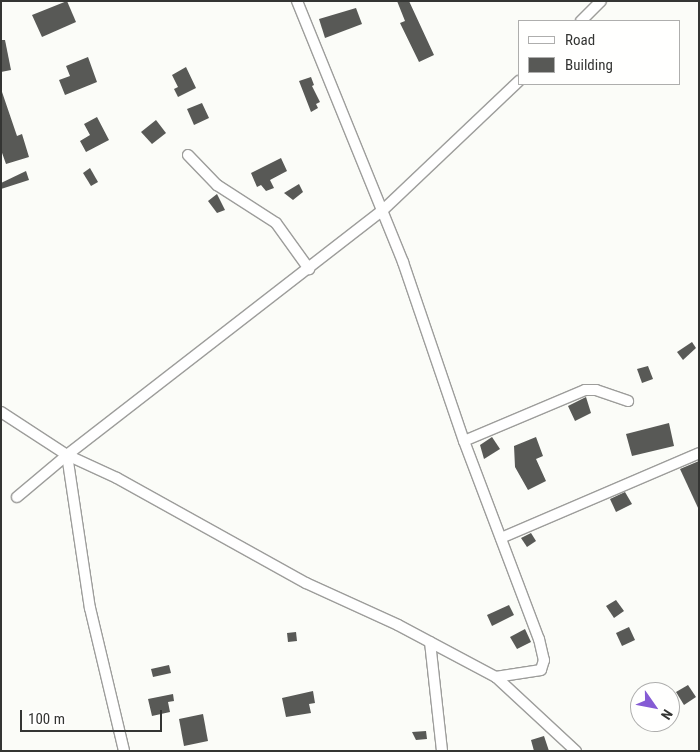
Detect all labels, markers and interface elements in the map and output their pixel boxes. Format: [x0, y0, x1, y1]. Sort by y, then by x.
legend [518, 20, 680, 85]
text: Road [565, 31, 595, 49]
text: Building [565, 56, 613, 74]
north arrow [630, 682, 680, 732]
scale bar [22, 700, 165, 732]
text: N [658, 707, 676, 723]
text: 100 m [28, 710, 65, 728]

